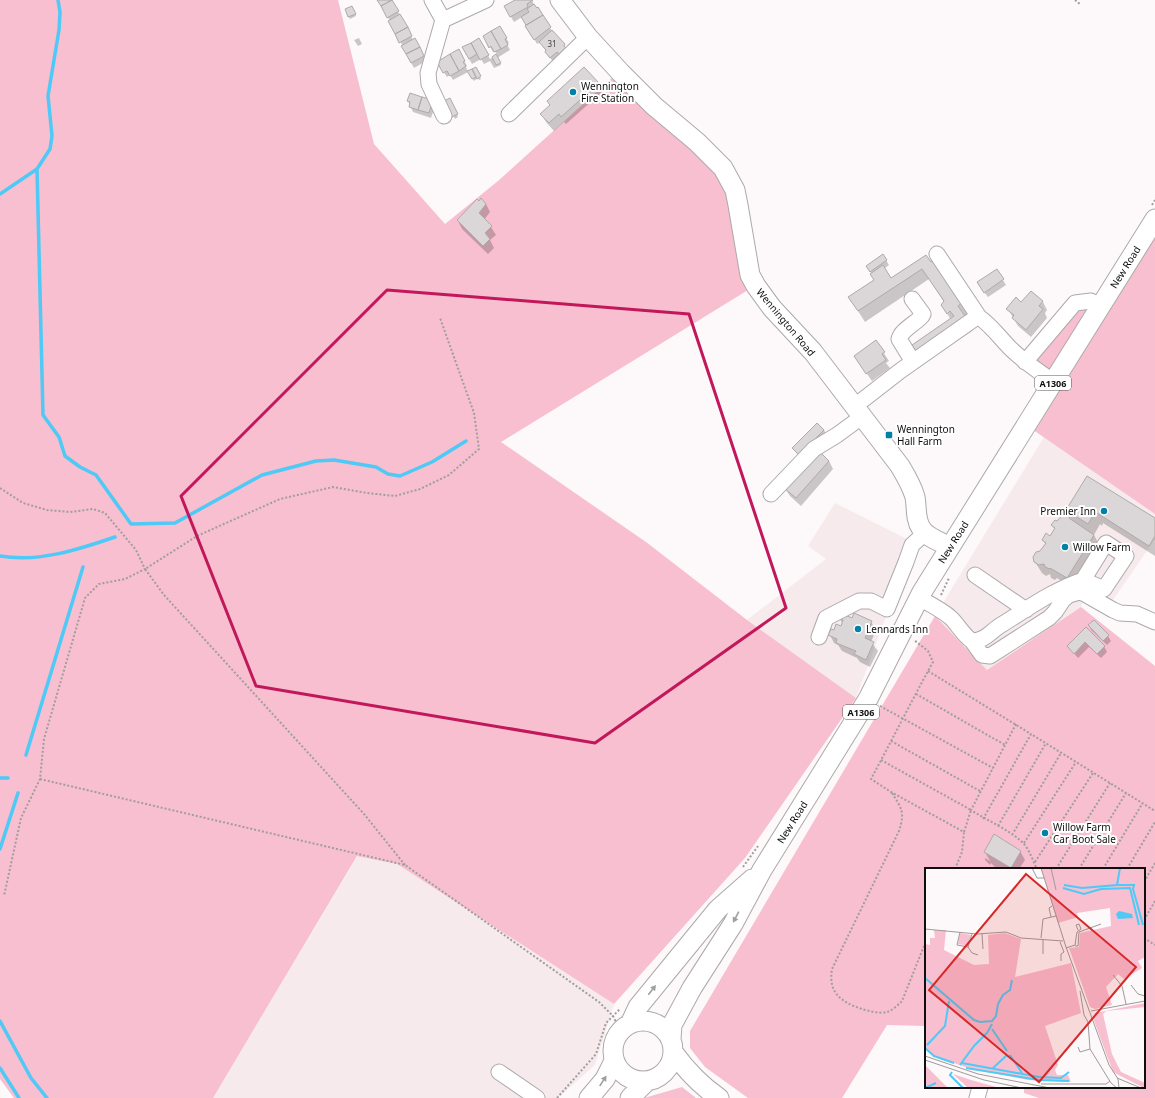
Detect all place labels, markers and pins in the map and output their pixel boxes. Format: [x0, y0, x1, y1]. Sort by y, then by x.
place label: Wennington Fire Station [581, 79, 639, 105]
marker: Wennington Fire Station [568, 87, 578, 97]
place label: Wennington Hall Farm [897, 422, 955, 448]
marker: Wennington Hall Farm [884, 430, 894, 440]
place label: Premier Inn [1040, 504, 1096, 518]
marker: Premier Inn [1099, 506, 1109, 516]
place label: Willow Farm [1073, 540, 1131, 554]
marker: Willow Farm [1060, 542, 1070, 552]
place label: Lennards Inn [866, 622, 928, 636]
marker: Lennards Inn [853, 624, 863, 634]
place label: Willow Farm Car Boot Sale [1053, 820, 1116, 846]
marker: Willow Farm Car Boot Sale [1040, 828, 1050, 838]

